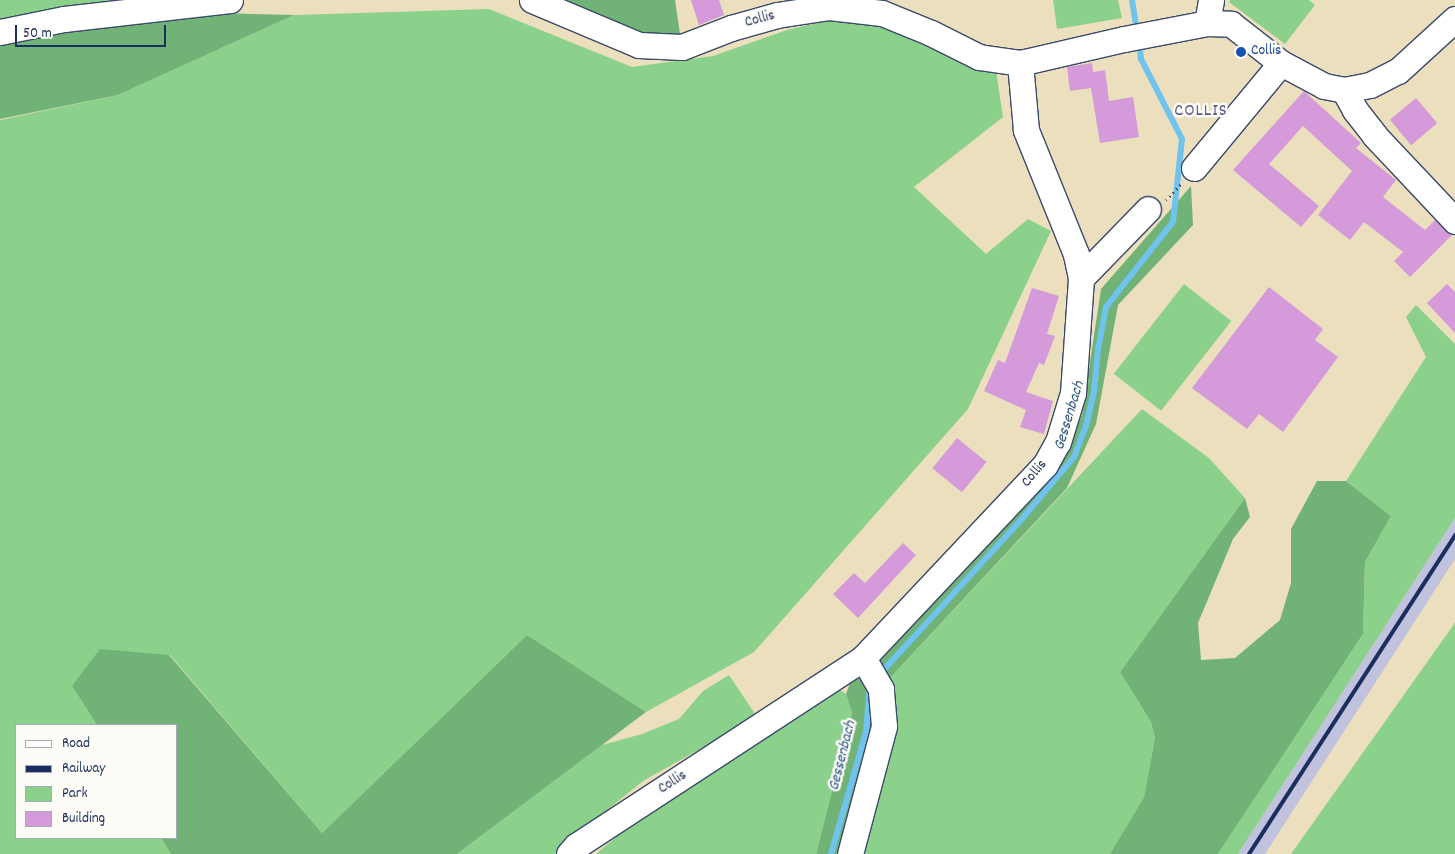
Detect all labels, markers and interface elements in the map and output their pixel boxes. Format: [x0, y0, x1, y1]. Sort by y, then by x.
street label: Collis [743, 7, 777, 33]
scale bar [18, 15, 169, 47]
text: 50 m [23, 23, 52, 45]
place label: Collis [1251, 43, 1281, 61]
marker: Collis [1235, 46, 1247, 58]
district label: COLLIS [1174, 101, 1228, 123]
water label: Gessenbach [1050, 379, 1090, 453]
street label: Collis [1018, 457, 1052, 491]
water label: Gessenbach [825, 719, 861, 793]
legend [15, 724, 178, 839]
text: Road [62, 733, 90, 755]
text: Railway [62, 758, 105, 780]
street label: Collis [655, 767, 691, 799]
text: Park [62, 783, 88, 805]
text: Building [62, 808, 105, 830]

